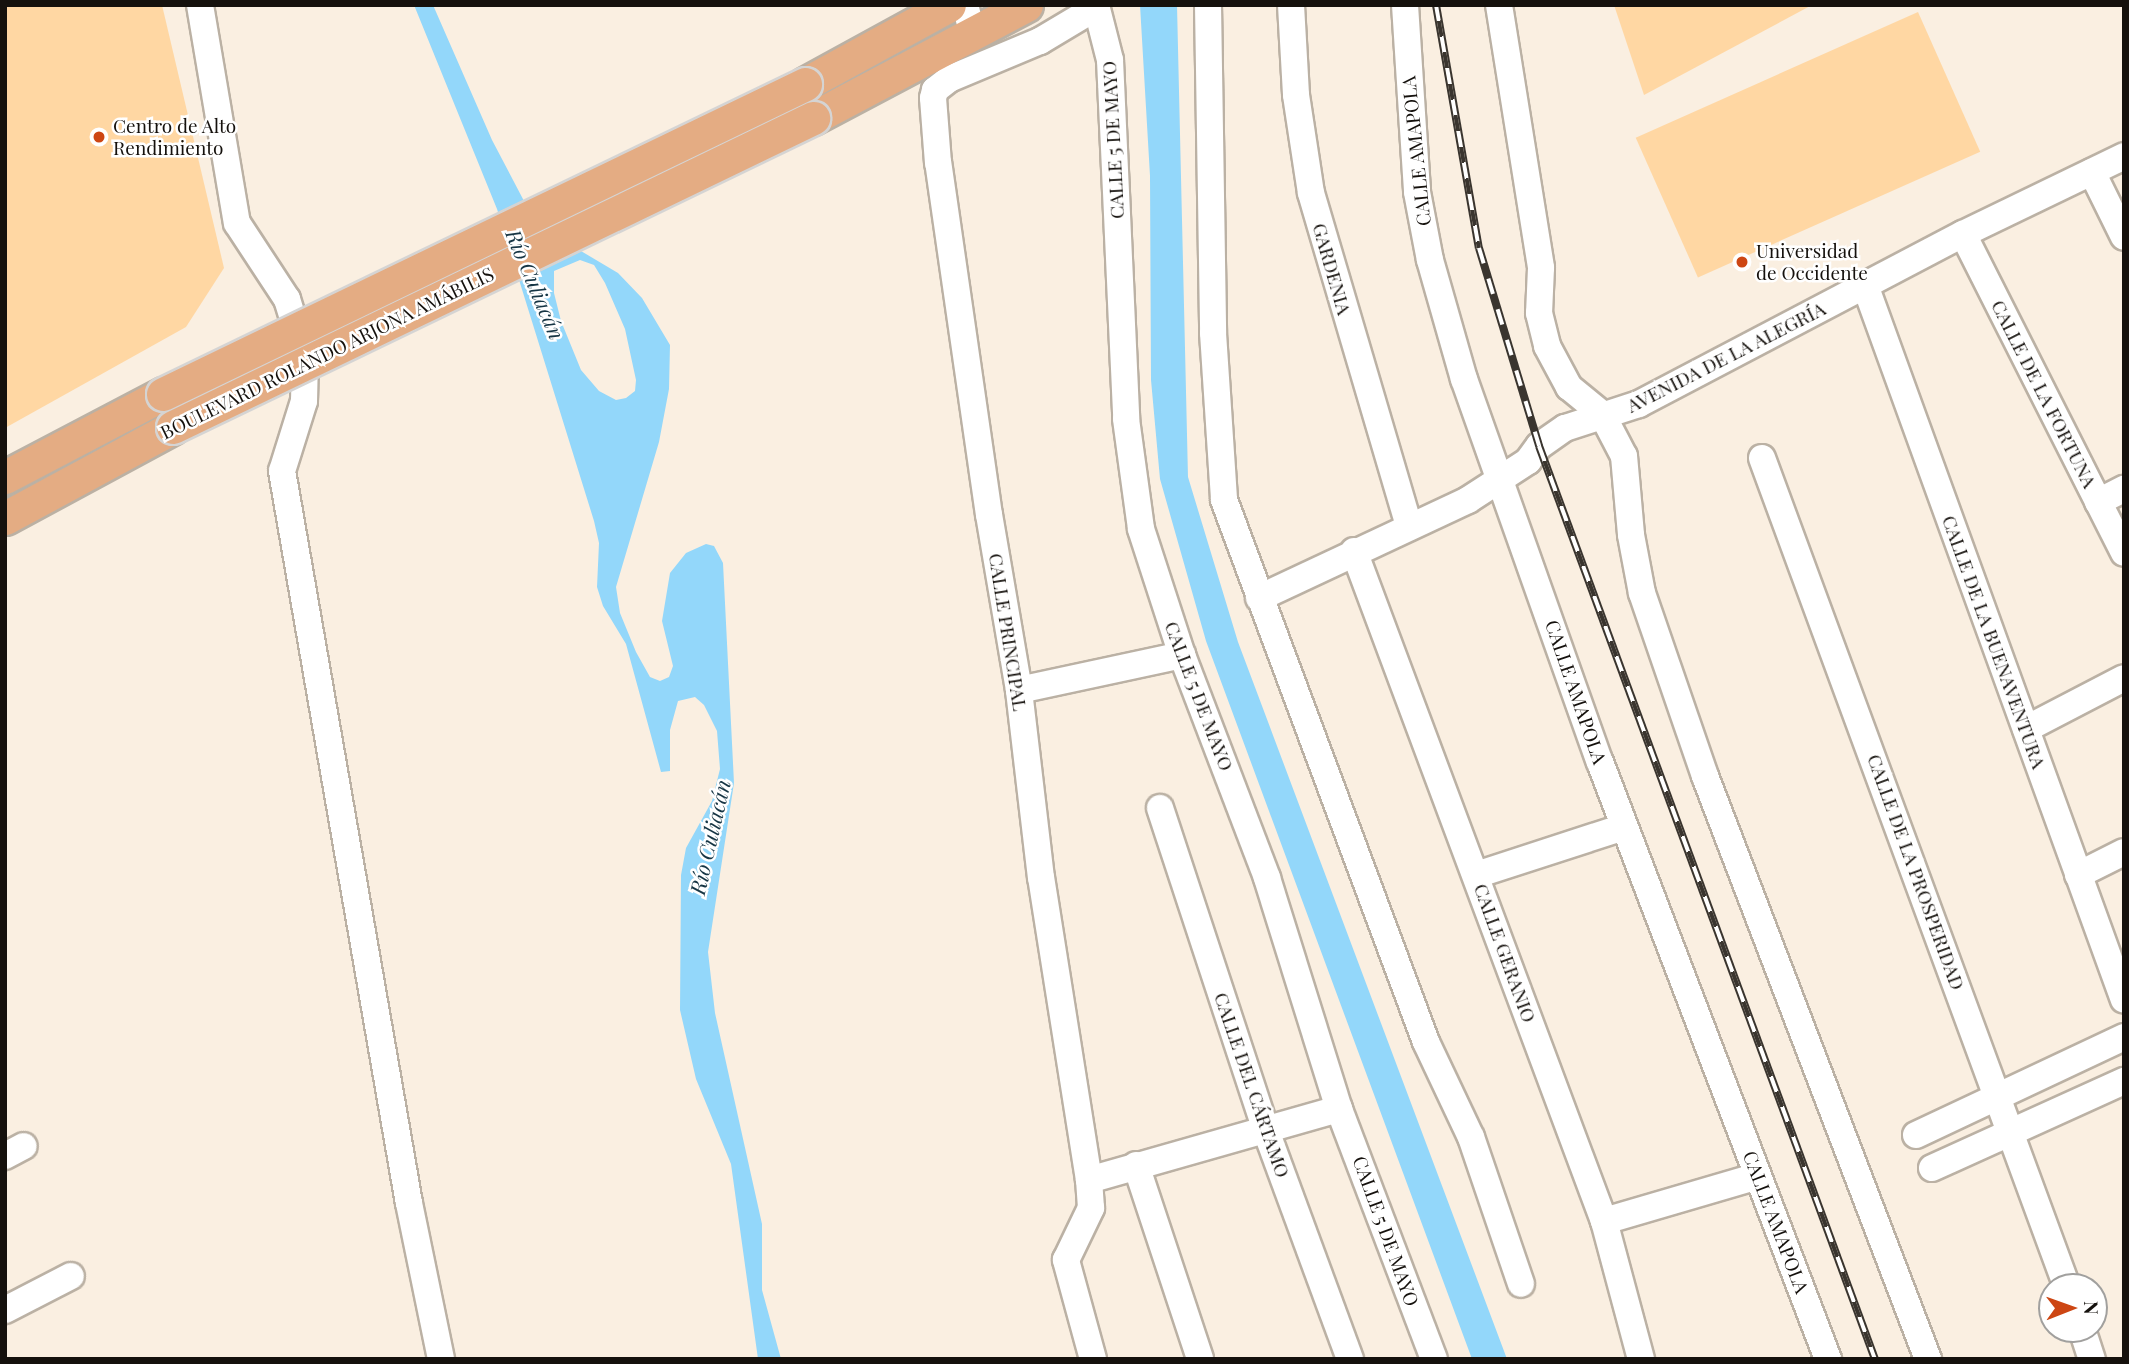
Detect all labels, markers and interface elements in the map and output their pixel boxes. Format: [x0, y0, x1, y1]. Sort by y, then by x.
street label: CALLE 5 DE MAYO [1097, 60, 1129, 220]
street label: CALLE AMAPOLA [1397, 75, 1435, 227]
place label: Centro de Alto Rendimiento [113, 115, 237, 159]
marker: Centro de Alto Rendimiento [91, 129, 107, 145]
street label: GARDENIA [1308, 221, 1356, 317]
water label: Río Culiacán [502, 225, 570, 343]
place label: Universidad de Occidente [1756, 240, 1868, 284]
marker: Universidad de Occidente [1734, 254, 1750, 270]
street label: BOULEVARD ROLANDO ARJONA AMÁBILIS [156, 262, 498, 444]
street label: CALLE DE LA FORTUNA [1987, 296, 2101, 492]
street label: AVENIDA DE LA ALEGRÍA [1623, 297, 1829, 417]
street label: CALLE DE LA BUENAVENTURA [1938, 512, 2050, 772]
street label: CALLE PRINCIPAL [984, 552, 1032, 712]
street label: CALLE AMAPOLA [1541, 617, 1611, 767]
street label: CALLE 5 DE MAYO [1160, 618, 1238, 774]
street label: CALLE DE LA PROSPERIDAD [1863, 751, 1969, 993]
water label: Río Culiacán [684, 777, 734, 897]
street label: CALLE GERANIO [1469, 881, 1541, 1025]
street label: CALLE DEL CÁRTAMO [1210, 989, 1294, 1181]
street label: CALLE AMAPOLA [1738, 1147, 1814, 1297]
street label: CALLE 5 DE MAYO [1348, 1153, 1424, 1309]
north arrow [2038, 1273, 2108, 1343]
text: N [2079, 1301, 2105, 1315]

